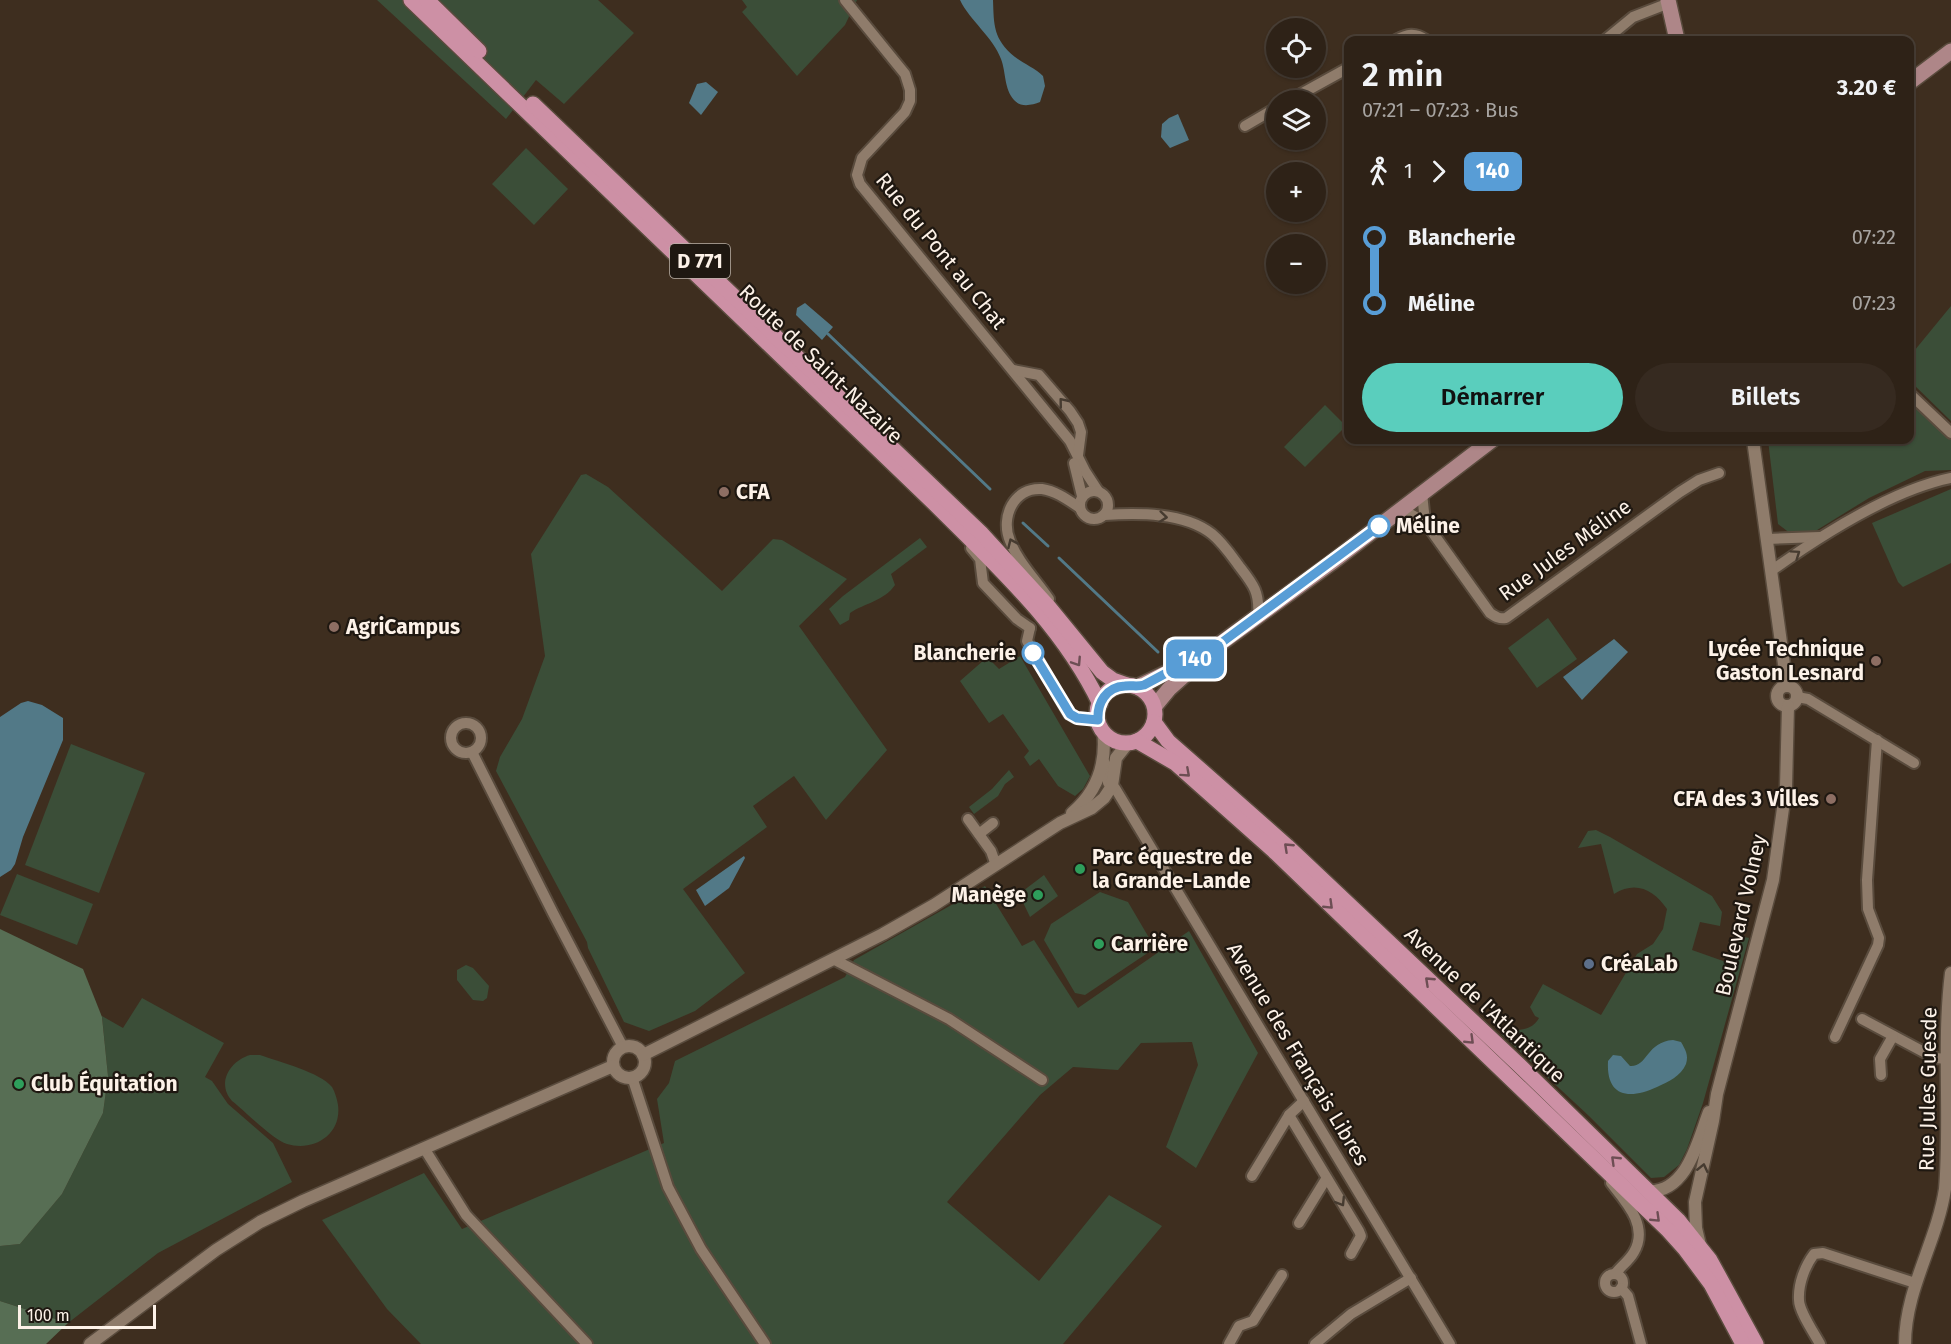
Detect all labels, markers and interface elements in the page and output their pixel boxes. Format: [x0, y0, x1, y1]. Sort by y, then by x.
map controls [1266, 18, 1326, 294]
button: locate [1266, 18, 1326, 78]
text: 2 min [1362, 55, 1443, 95]
text: 3.20 € [1837, 74, 1896, 101]
button: layers [1266, 90, 1326, 150]
text: 07:21 – 07:23 · Bus [1362, 98, 1518, 122]
icon: walk [1362, 155, 1395, 188]
icon: forward [1422, 155, 1455, 188]
text: 140 [1476, 158, 1510, 184]
text: 1 [1404, 159, 1413, 183]
button: + [1266, 162, 1326, 222]
street label: Rue du Pont au Chat [870, 168, 1012, 335]
text: Blancherie [1408, 224, 1515, 251]
text: 07:22 [1852, 225, 1896, 249]
button: − [1266, 234, 1326, 294]
road number: D 771 [670, 244, 730, 278]
street label: Route de Saint-Nazaire [734, 279, 908, 449]
text: Méline [1408, 290, 1475, 317]
text: 07:23 [1852, 291, 1896, 315]
button: Démarrer [1362, 363, 1623, 432]
button: Billets [1635, 363, 1896, 432]
one-way arrow [1059, 398, 1070, 409]
place label: CFA [736, 479, 770, 505]
marker: CFA [717, 485, 731, 499]
street label: Rue Jules Méline [1494, 493, 1636, 607]
one-way arrow [1158, 510, 1167, 523]
place label: Méline [1396, 513, 1460, 539]
marker: Méline [1368, 515, 1390, 537]
one-way arrow [1007, 539, 1019, 550]
one-way arrow [1789, 550, 1800, 561]
place label: AgriCampus [345, 614, 460, 640]
marker: AgriCampus [327, 620, 341, 634]
place label: Lycée Technique Gaston Lesnard [1708, 636, 1864, 686]
place label: Blancherie [914, 640, 1016, 666]
line badge: 140 [1160, 640, 1230, 678]
marker: Blancherie [1022, 642, 1044, 664]
text: 140 [1178, 646, 1212, 672]
marker: Lycée Technique Gaston Lesnard [1869, 654, 1883, 668]
one-way arrow [1069, 656, 1081, 666]
one-way arrow [1179, 766, 1189, 777]
place label: CFA des 3 Villes [1673, 786, 1819, 812]
marker: CFA des 3 Villes [1824, 792, 1838, 806]
street label: Boulevard Volney [1710, 831, 1772, 998]
one-way arrow [1284, 843, 1295, 854]
place label: Parc équestre de la Grande-Lande [1092, 844, 1253, 894]
marker: Parc équestre de la Grande-Lande [1073, 862, 1087, 876]
place label: Manège [952, 882, 1026, 908]
marker: Manège [1031, 888, 1045, 902]
one-way arrow [1322, 897, 1333, 908]
street label: Avenue de l'Atlantique [1399, 921, 1571, 1089]
place label: Carrière [1111, 931, 1189, 957]
marker: Carrière [1092, 937, 1106, 951]
street label: Avenue des Français Libres [1221, 938, 1375, 1170]
place label: CréaLab [1601, 951, 1678, 977]
marker: CréaLab [1582, 957, 1596, 971]
one-way arrow [1426, 977, 1436, 988]
street label: Rue Jules Guesde [1914, 1007, 1942, 1171]
one-way arrow [1462, 1032, 1473, 1043]
place label: Club Équitation [31, 1070, 178, 1097]
marker: Club Équitation [12, 1077, 26, 1091]
one-way arrow [1612, 1156, 1623, 1167]
one-way arrow [1696, 1164, 1709, 1174]
one-way arrow [1333, 1196, 1345, 1206]
one-way arrow [1649, 1211, 1660, 1222]
scale bar [18, 1302, 156, 1330]
text: 100 m [27, 1306, 70, 1325]

